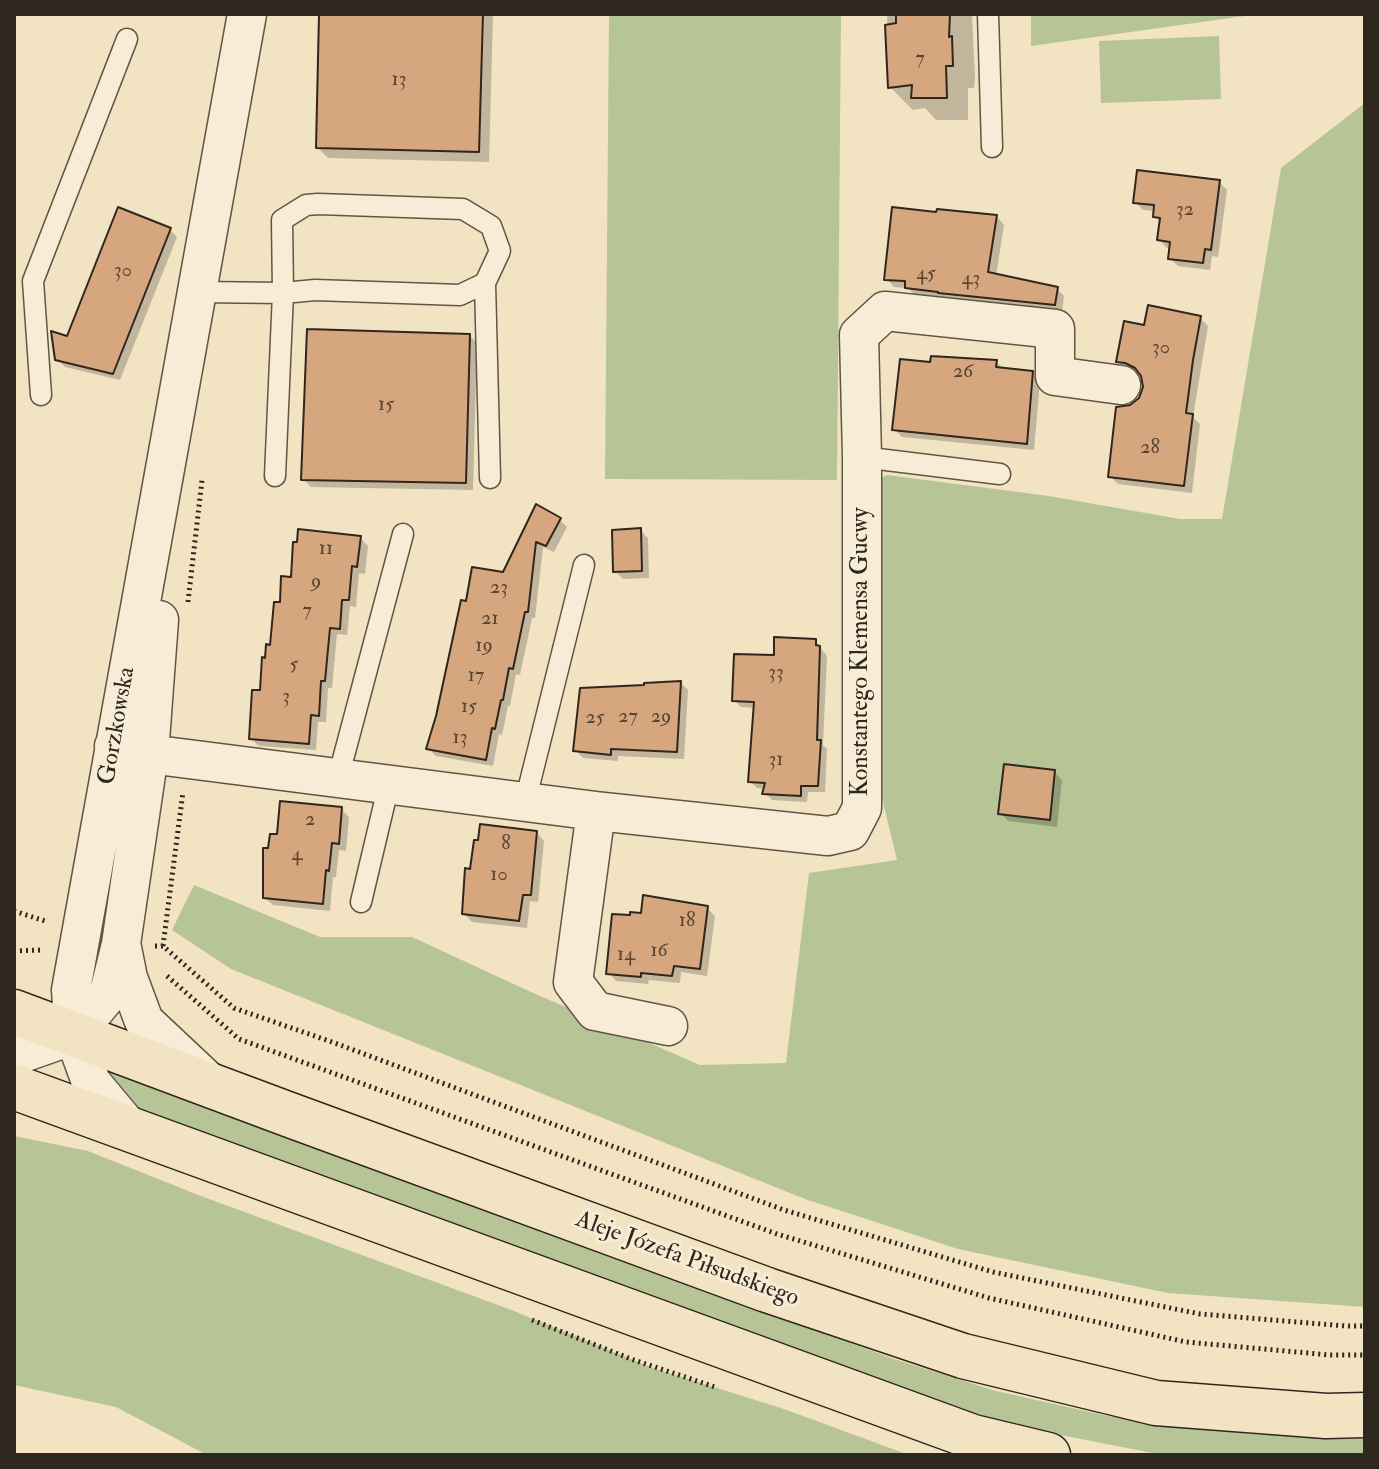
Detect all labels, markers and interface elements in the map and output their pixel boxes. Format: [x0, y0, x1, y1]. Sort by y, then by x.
house number: 7 [915, 48, 925, 72]
house number: 13 [392, 69, 406, 93]
house number: 32 [1176, 199, 1194, 223]
house number: 30 [114, 260, 132, 284]
house number: 45 [916, 263, 936, 287]
house number: 43 [962, 268, 980, 292]
house number: 30 [1152, 337, 1170, 361]
house number: 26 [953, 361, 973, 385]
house number: 15 [378, 394, 394, 418]
house number: 28 [1140, 437, 1160, 461]
street label: Konstantego Klemensa Gucwy [848, 507, 876, 797]
house number: 11 [319, 538, 333, 562]
house number: 9 [311, 571, 321, 595]
house number: 23 [490, 577, 508, 601]
house number: 7 [302, 600, 312, 624]
house number: 21 [481, 608, 499, 632]
house number: 19 [475, 635, 493, 659]
house number: 5 [290, 654, 298, 678]
house number: 33 [768, 662, 784, 686]
street label: Gorzkowska [93, 665, 143, 787]
house number: 17 [468, 665, 484, 689]
house number: 3 [282, 686, 290, 710]
house number: 15 [461, 696, 477, 720]
house number: 27 [618, 706, 638, 730]
house number: 29 [651, 706, 671, 730]
house number: 25 [586, 707, 604, 731]
house number: 13 [453, 727, 467, 751]
house number: 31 [769, 749, 783, 773]
house number: 2 [305, 809, 315, 833]
house number: 8 [501, 833, 511, 857]
house number: 4 [292, 844, 302, 868]
house number: 10 [490, 864, 508, 888]
house number: 18 [679, 910, 695, 934]
house number: 16 [650, 940, 668, 964]
house number: 14 [617, 944, 635, 968]
street label: Aleje Józefa Piłsudskiego [571, 1206, 803, 1314]

